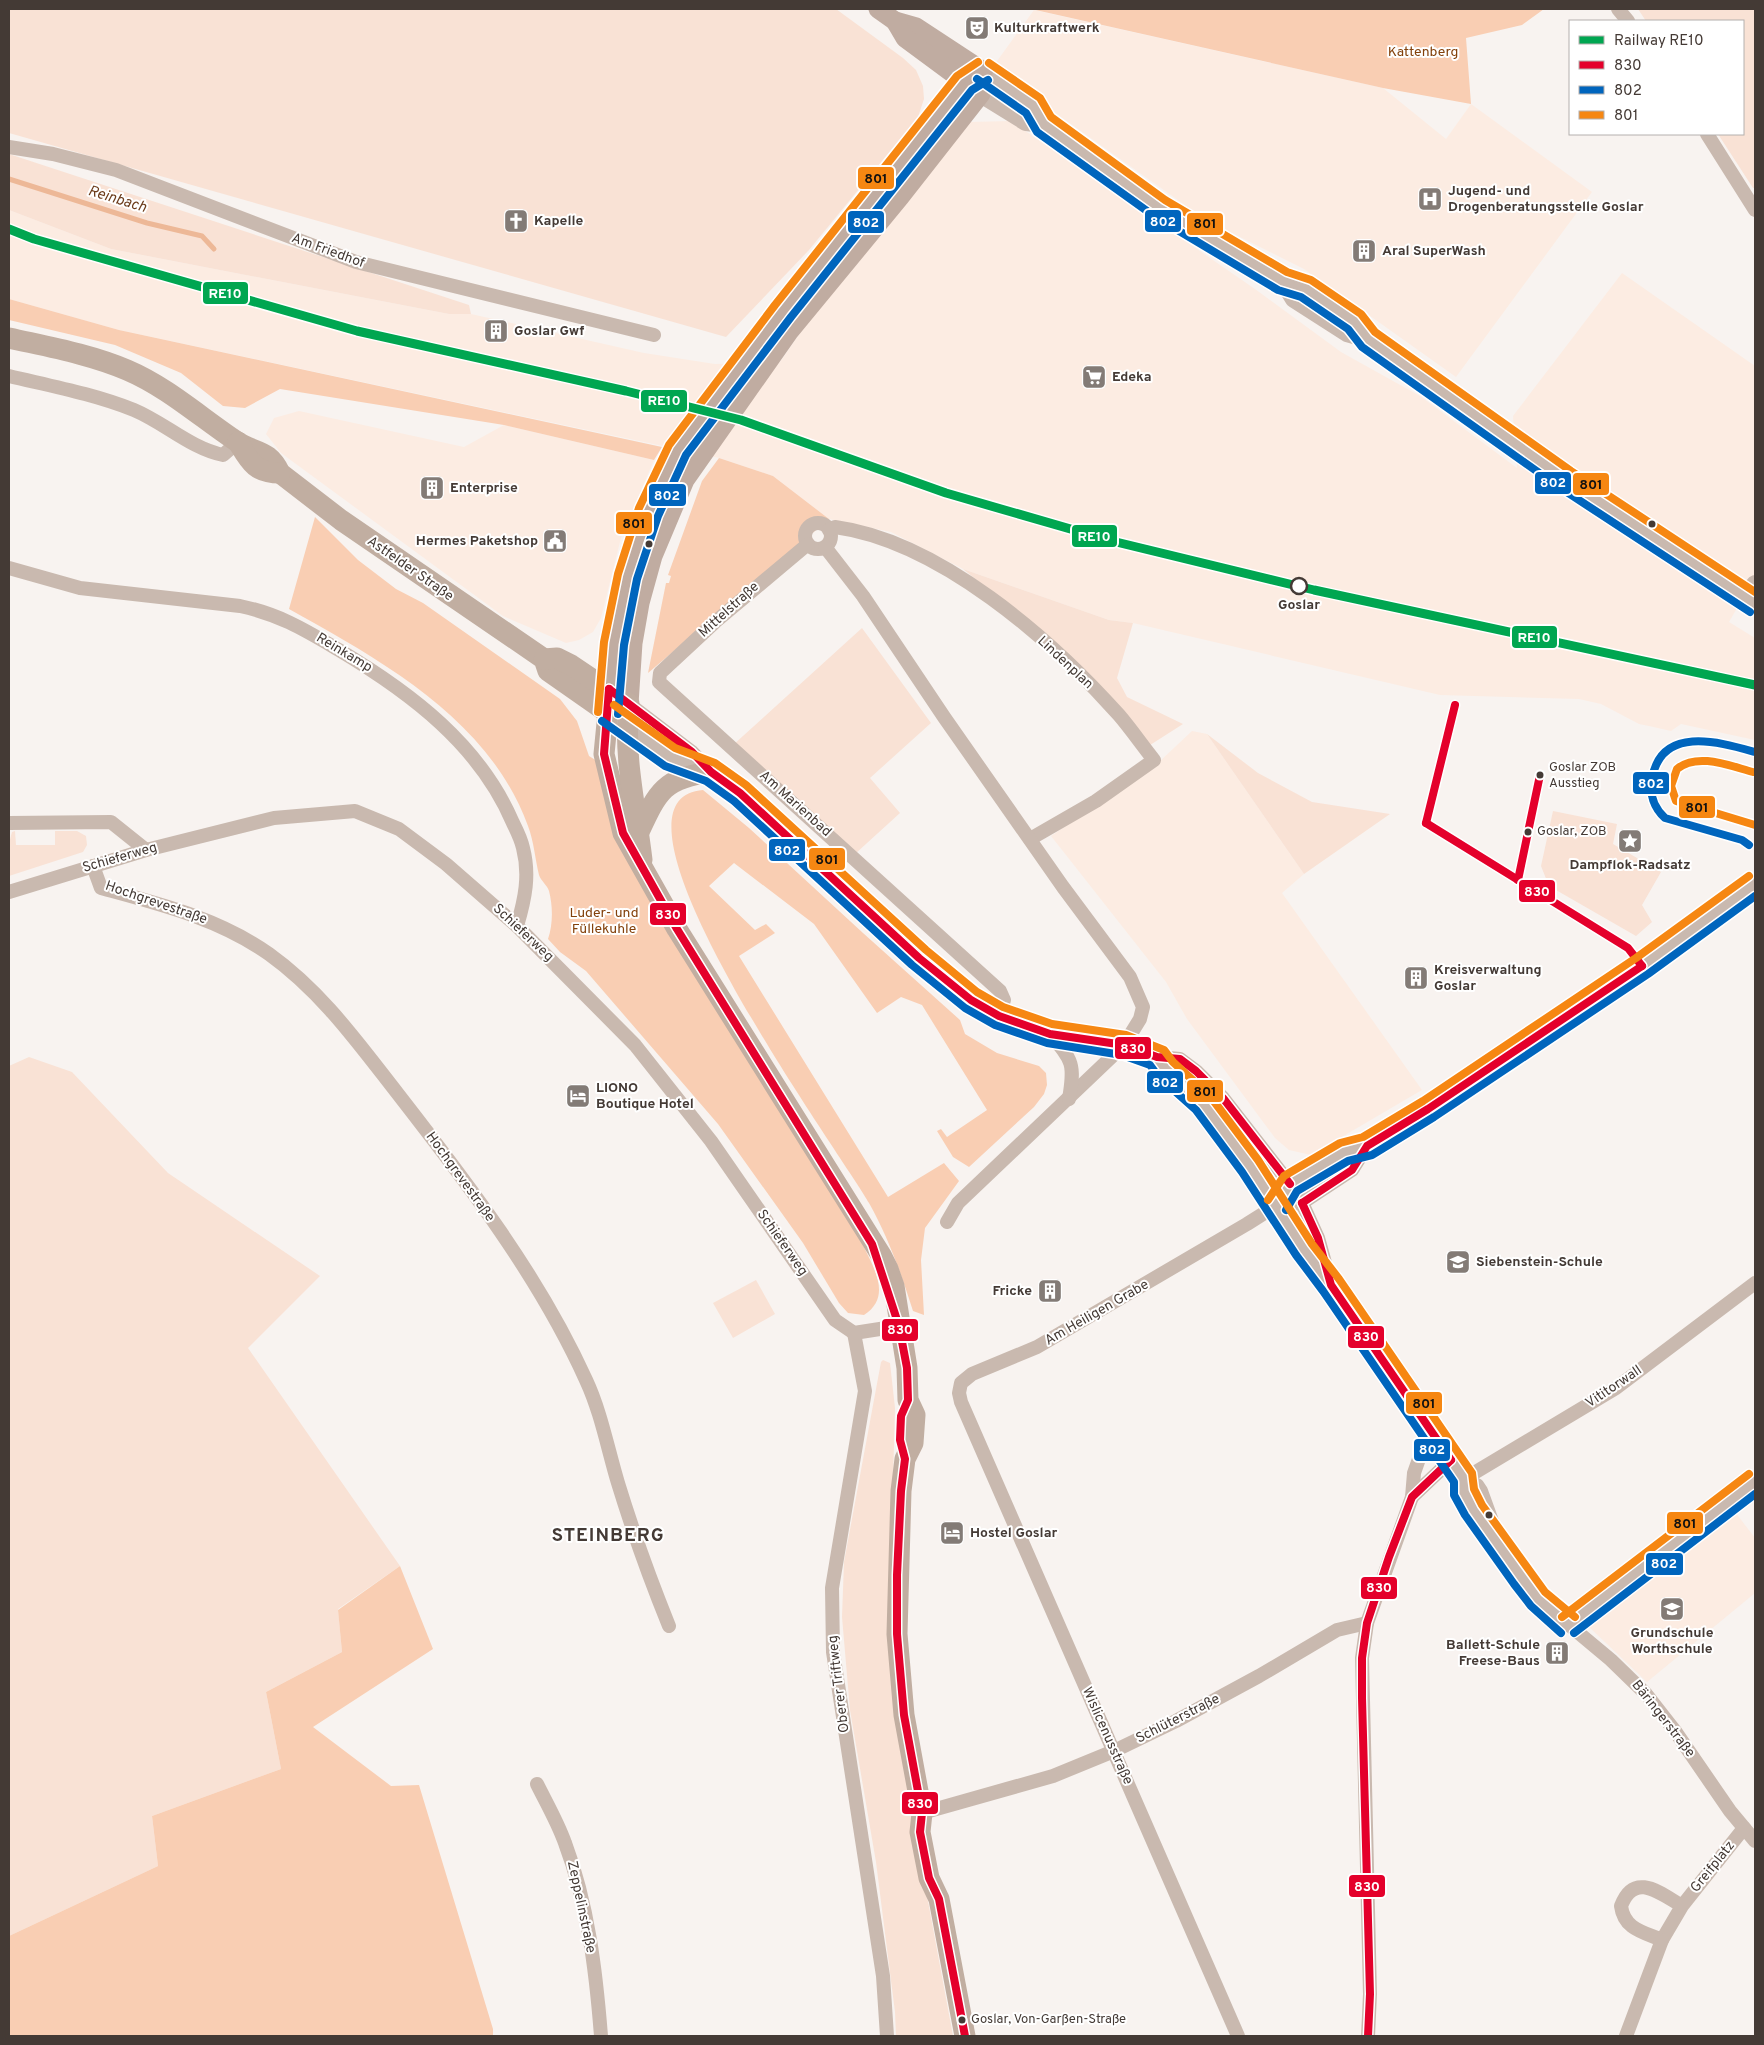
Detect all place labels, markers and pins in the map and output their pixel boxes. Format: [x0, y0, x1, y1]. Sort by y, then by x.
theatre icon: Kulturkraftwerk [964, 15, 990, 41]
place label: Kulturkraftwerk [994, 20, 1100, 37]
place label: Jugend- und Drogenberatungsstelle Goslar [1448, 183, 1644, 216]
hospital icon: Jugend- und Drogenberatungsstelle Goslar [1417, 186, 1443, 212]
church icon: Kapelle [503, 208, 529, 234]
place label: Kapelle [534, 213, 584, 230]
building icon: Aral SuperWash [1351, 238, 1377, 264]
place label: Aral SuperWash [1382, 243, 1486, 260]
building icon: Goslar Gwf [483, 318, 509, 344]
place label: Goslar Gwf [514, 323, 584, 340]
supermarket icon: Edeka [1081, 364, 1107, 390]
place label: Edeka [1112, 369, 1152, 386]
building icon: Enterprise [419, 475, 445, 501]
place label: Enterprise [450, 480, 518, 497]
unlabelled marker [1647, 519, 1657, 529]
public building icon: Hermes Paketshop [542, 528, 568, 554]
place label: Hermes Paketshop [416, 533, 538, 550]
unlabelled marker [644, 539, 654, 549]
marker: Goslar [1290, 577, 1308, 595]
place label: Goslar [1278, 597, 1320, 614]
place label: Goslar ZOB Ausstieg [1549, 760, 1616, 792]
marker: Goslar ZOB Ausstieg [1535, 770, 1545, 780]
place label: Goslar, ZOB [1537, 824, 1607, 840]
marker: Goslar, ZOB [1523, 827, 1533, 837]
place icon: Dampflok-Radsatz [1617, 828, 1643, 854]
place label: Dampflok-Radsatz [1569, 857, 1691, 874]
place label: Kreisverwaltung Goslar [1434, 962, 1542, 995]
building icon: Kreisverwaltung Goslar [1403, 965, 1429, 991]
place label: LIONO Boutique Hotel [596, 1080, 694, 1113]
hotel icon: LIONO Boutique Hotel [565, 1083, 591, 1109]
school or university icon: Siebenstein-Schule [1445, 1249, 1471, 1275]
place label: Siebenstein-Schule [1476, 1254, 1603, 1271]
building icon: Fricke [1037, 1278, 1063, 1304]
place label: Fricke [992, 1283, 1032, 1300]
unlabelled marker [1484, 1510, 1494, 1520]
hotel icon: Hostel Goslar [939, 1520, 965, 1546]
place label: Hostel Goslar [970, 1525, 1058, 1542]
school or university icon: Grundschule Worthschule [1659, 1596, 1685, 1622]
place label: Grundschule Worthschule [1631, 1625, 1714, 1658]
place label: Ballett-Schule Freese-Baus [1446, 1637, 1540, 1670]
building icon: Ballett-Schule Freese-Baus [1544, 1640, 1570, 1666]
place label: Goslar, Von-Garßen-Straße [971, 2012, 1126, 2028]
marker: Goslar, Von-Garßen-Straße [957, 2015, 967, 2025]

